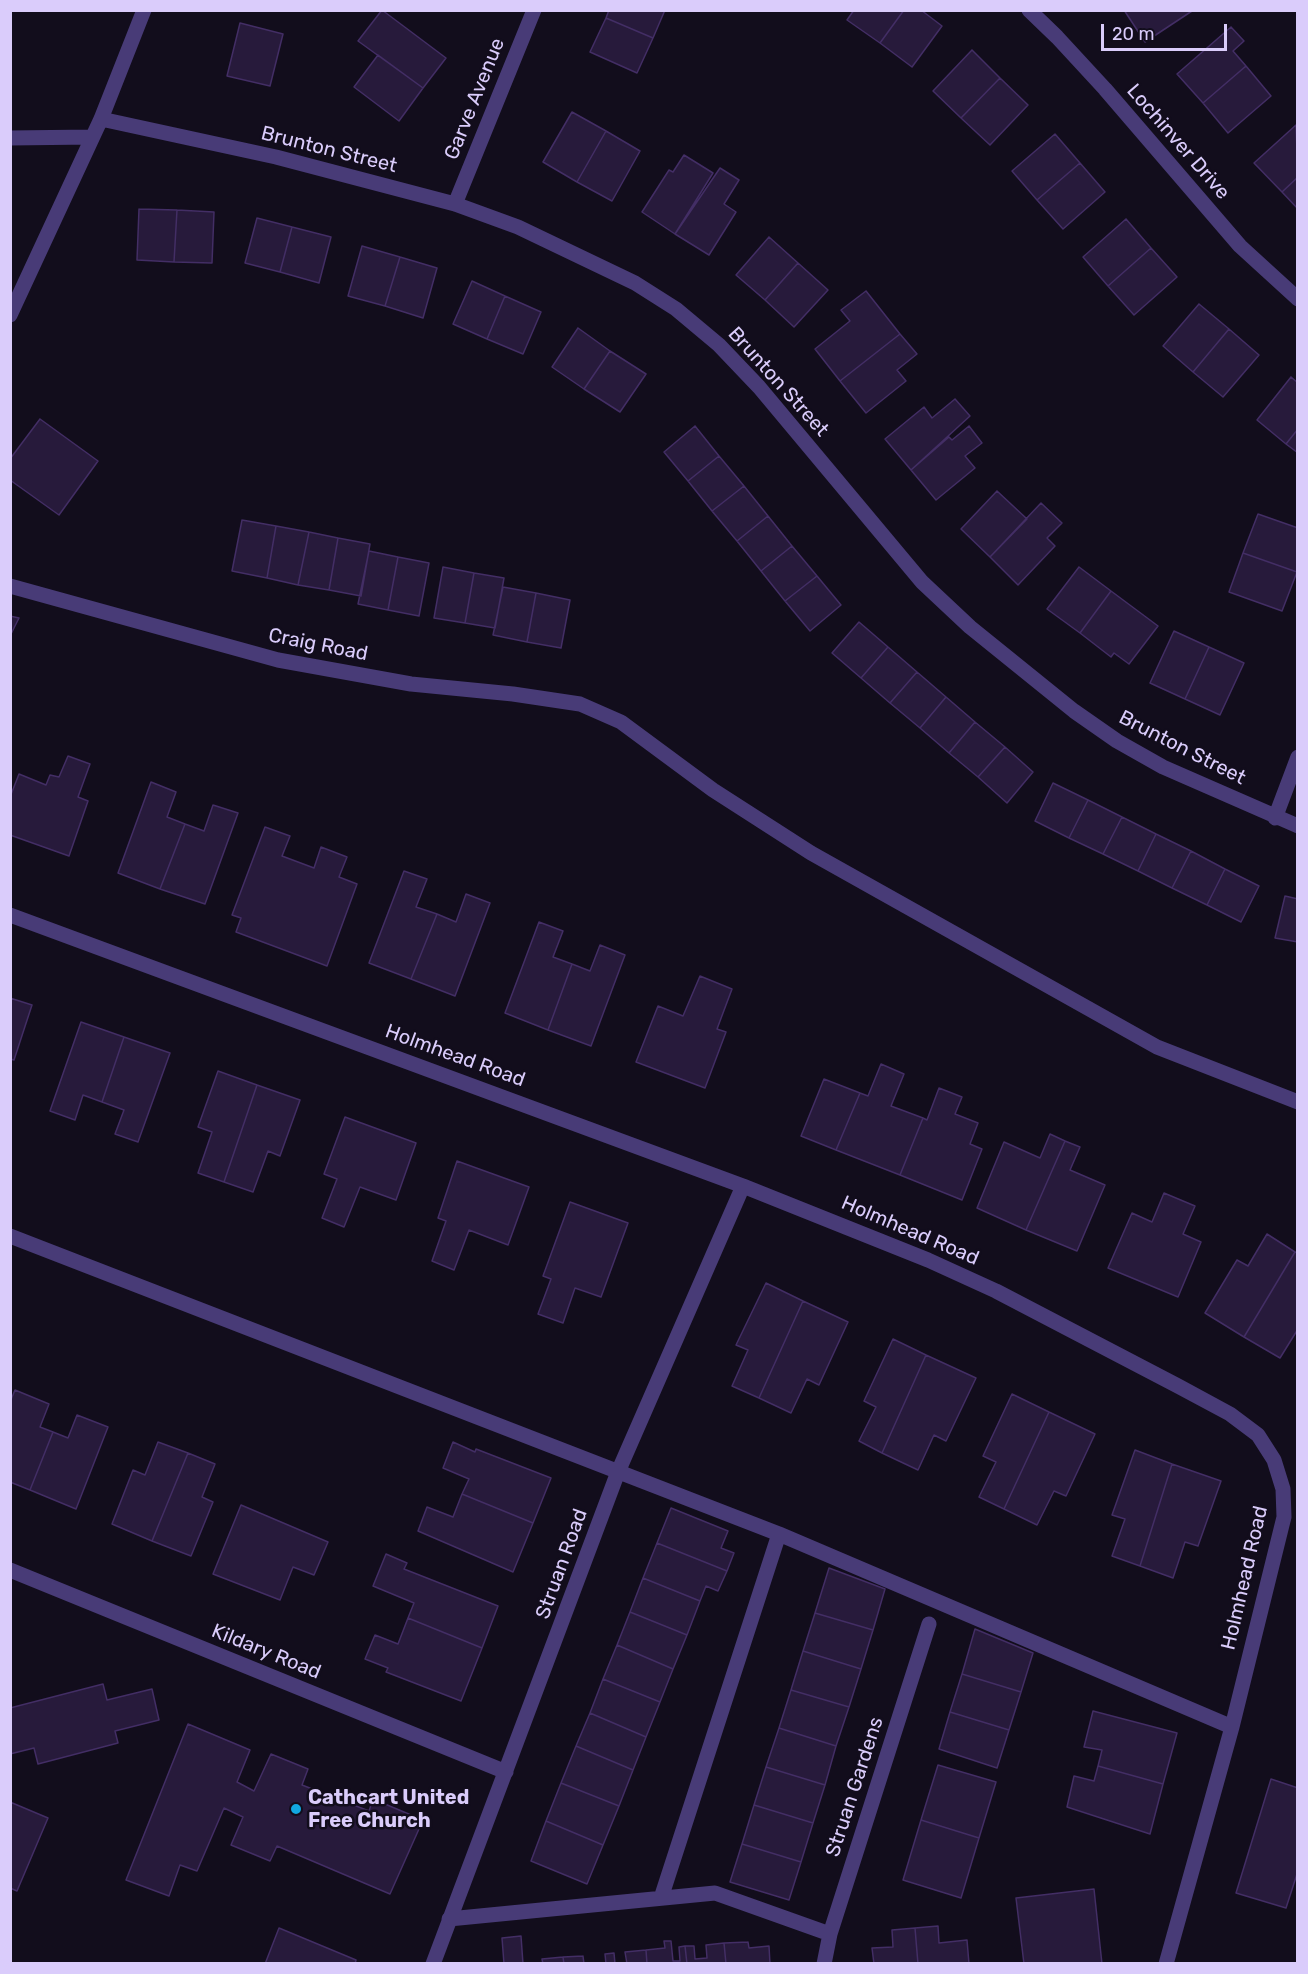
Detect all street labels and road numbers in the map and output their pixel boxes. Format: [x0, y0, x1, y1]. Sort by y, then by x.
street label: Garve Avenue [440, 35, 510, 163]
street label: Lochinver Drive [1121, 79, 1235, 205]
street label: Brunton Street [259, 122, 399, 178]
street label: Brunton Street [723, 322, 833, 442]
street label: Craig Road [266, 624, 370, 666]
street label: Brunton Street [1115, 706, 1249, 790]
street label: Holmhead Road [382, 1020, 528, 1092]
street label: Holmhead Road [838, 1191, 982, 1271]
street label: Holmhead Road [1217, 1504, 1273, 1652]
street label: Struan Road [531, 1506, 593, 1622]
street label: Kildary Road [208, 1619, 324, 1685]
street label: Struan Gardens [821, 1714, 889, 1860]

